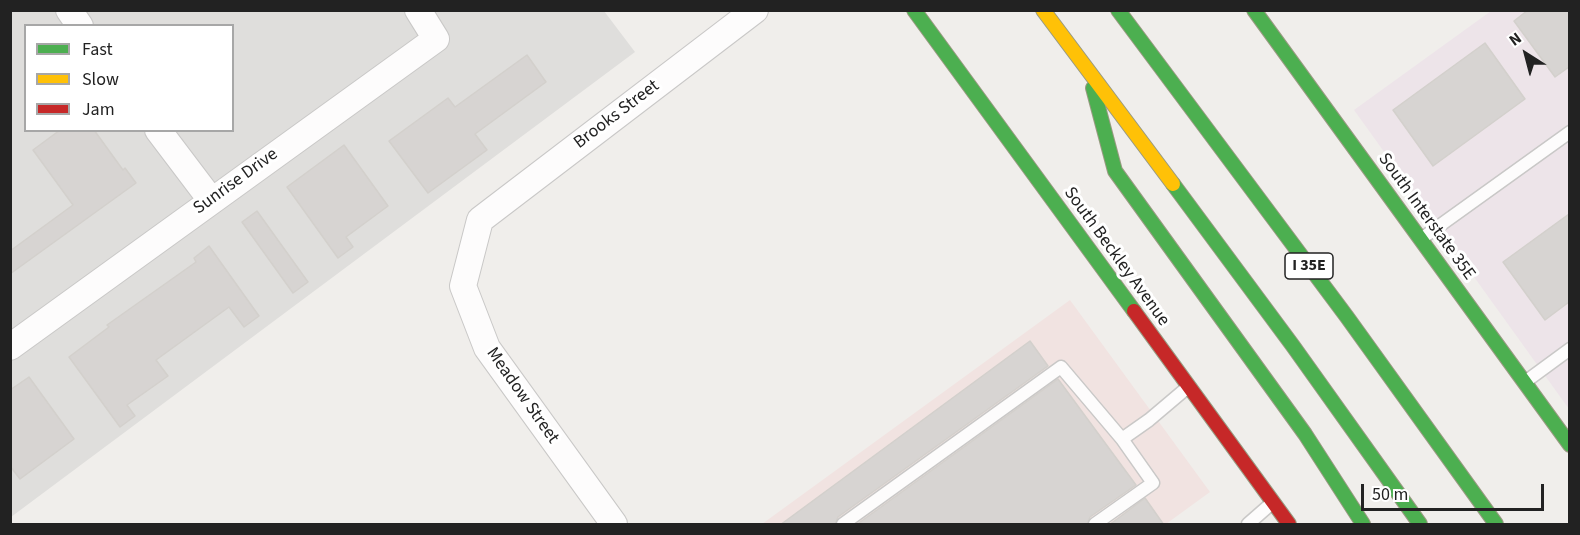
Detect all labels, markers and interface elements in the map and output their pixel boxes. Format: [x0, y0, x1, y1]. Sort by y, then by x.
legend [24, 24, 234, 132]
north arrow [1496, 24, 1556, 84]
text: N [1505, 27, 1526, 51]
text: Fast [82, 37, 113, 62]
text: Slow [82, 67, 119, 92]
street label: Brooks Street [570, 76, 664, 154]
text: Jam [82, 97, 115, 122]
street label: Sunrise Drive [190, 144, 282, 220]
street label: South Interstate 35E [1373, 149, 1479, 285]
street label: South Beckley Avenue [1058, 183, 1174, 331]
road number: I 35E [1285, 253, 1333, 279]
street label: Meadow Street [481, 344, 563, 448]
scale bar [1364, 472, 1547, 510]
text: 50 m [1372, 482, 1408, 507]

